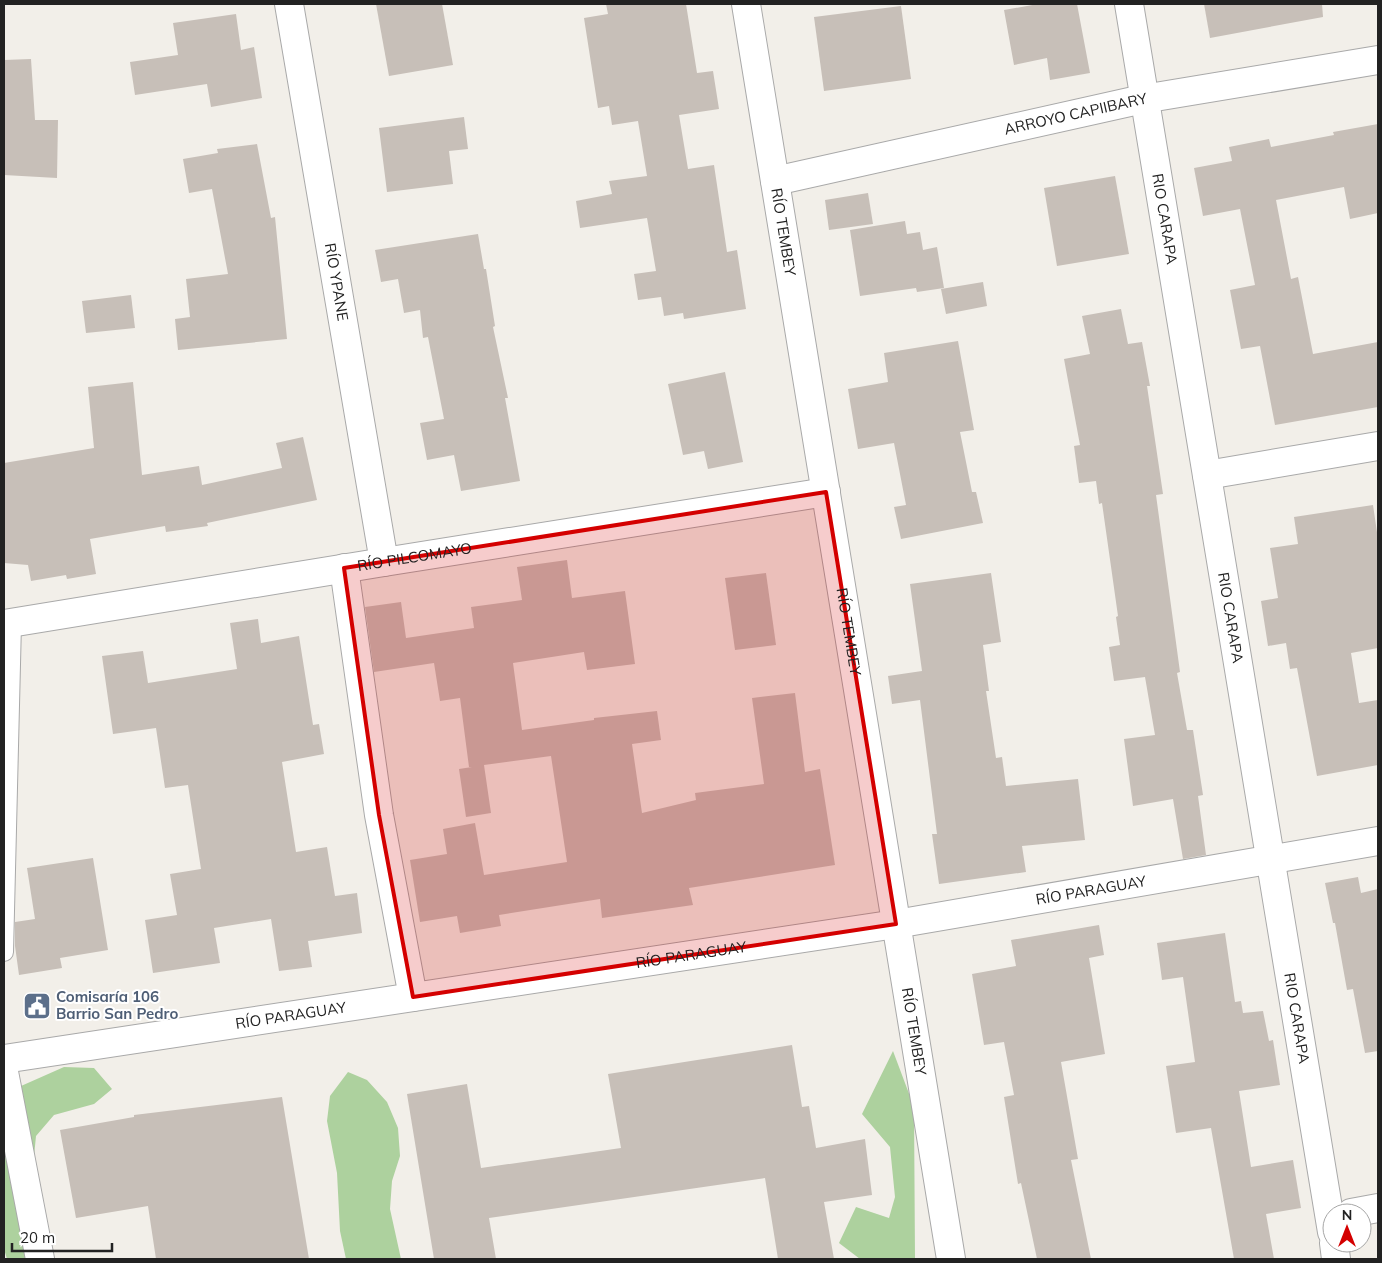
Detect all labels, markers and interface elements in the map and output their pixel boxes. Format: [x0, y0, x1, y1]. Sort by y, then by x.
street label: ARROYO CAPIIBARY [1002, 88, 1150, 139]
street label: RIO CARAPA [1148, 172, 1182, 266]
street label: RÍO TEMBEY [767, 187, 800, 278]
street label: RÍO YPANE [321, 241, 353, 323]
street label: RÍO PILCOMAYO [356, 538, 473, 575]
street label: RIO CARAPA [1214, 571, 1248, 664]
street label: RÍO TEMBEY [833, 586, 866, 678]
street label: RÍO PARAGUAY [1034, 871, 1148, 909]
street label: RÍO PARAGUAY [634, 937, 749, 972]
street label: RIO CARAPA [1280, 971, 1314, 1065]
street label: RÍO TEMBEY [898, 986, 931, 1077]
place label: Comisaría 106 Barrio San Pedro [56, 987, 178, 1023]
public building icon: Comisaría 106 Barrio San Pedro [22, 991, 52, 1021]
street label: RÍO PARAGUAY [234, 997, 348, 1033]
north arrow [1322, 1203, 1372, 1253]
text: N [1342, 1206, 1352, 1224]
scale bar [12, 1220, 112, 1252]
text: 20 m [20, 1228, 55, 1247]

